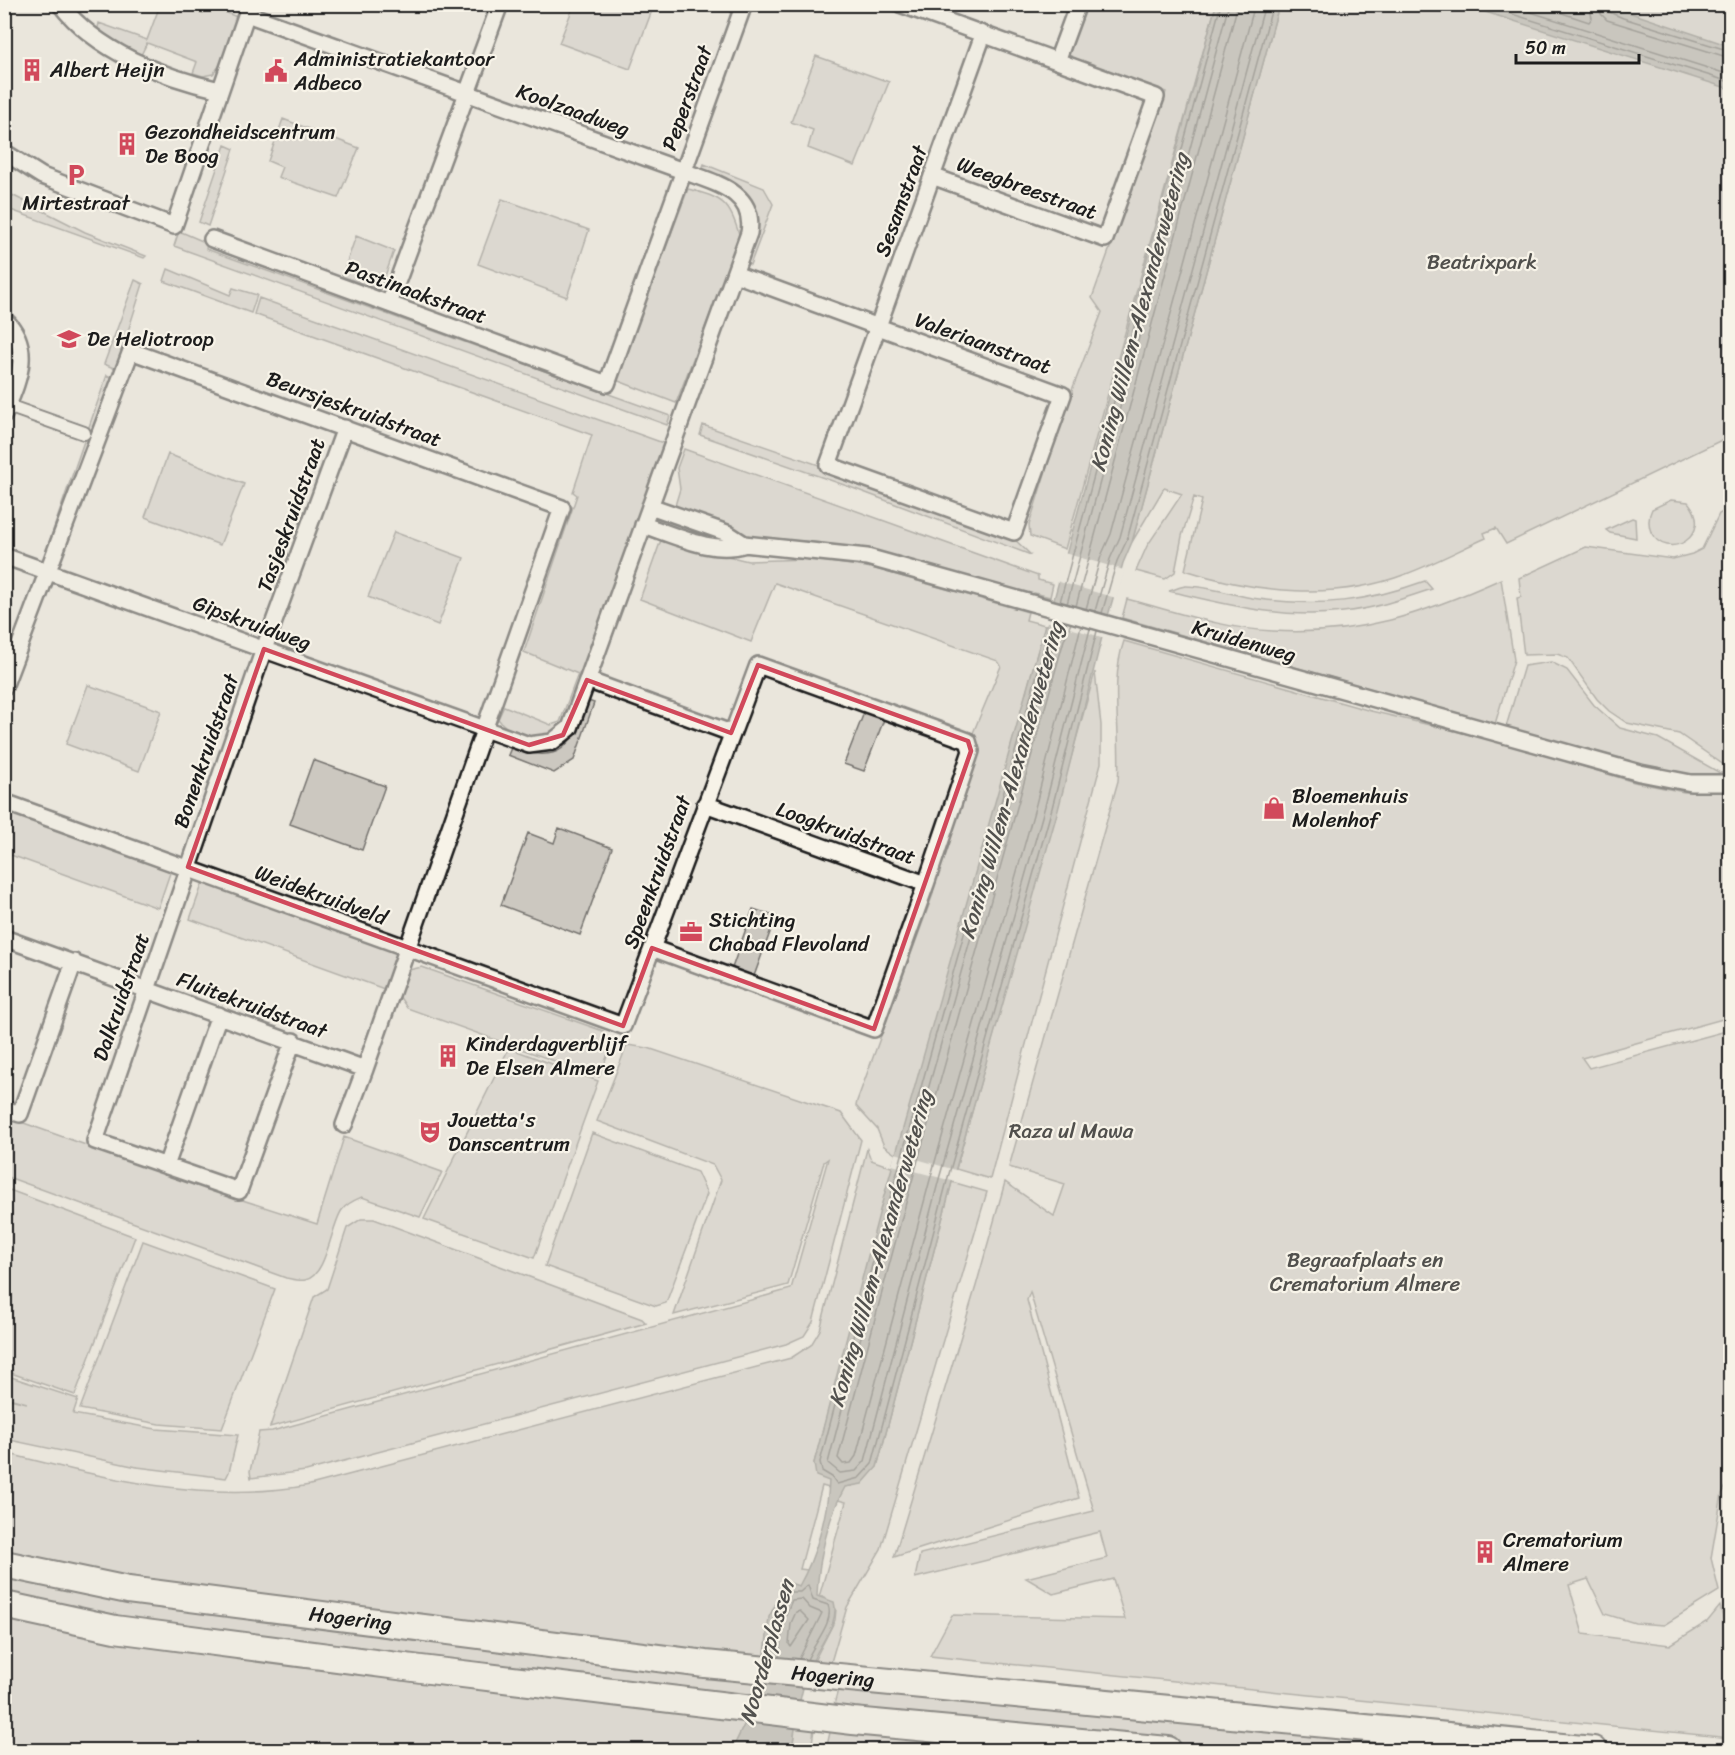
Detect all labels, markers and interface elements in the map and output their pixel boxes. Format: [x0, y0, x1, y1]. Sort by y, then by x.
scale bar [1516, 27, 1639, 65]
text: 50 m [1525, 32, 1566, 64]
street label: Peperstraat [650, 38, 724, 156]
place label: Administratiekantoor Adbeco [293, 40, 495, 102]
place label: Albert Heijn [49, 51, 165, 89]
building icon: Albert Heijn [19, 57, 45, 83]
public building icon: Administratiekantoor Adbeco [263, 58, 289, 84]
street label: Koolzaadweg [511, 72, 635, 148]
place label: Gezondheidscentrum De Boog [145, 113, 336, 175]
building icon: Gezondheidscentrum De Boog [114, 131, 140, 157]
street label: Sesamstraat [863, 138, 939, 262]
street label: Weegbreestraat [952, 145, 1102, 231]
water label: Koning Willem-Alexanderwetering [1078, 147, 1201, 476]
parking icon: Mirtestraat [63, 162, 89, 188]
place label: Mirtestraat [22, 184, 131, 222]
park label: Beatrixpark [1427, 243, 1537, 281]
street label: Pastinaakstraat [340, 249, 492, 335]
street label: Valeriaanstraat [909, 301, 1057, 385]
place label: De Heliotroop [87, 320, 214, 358]
school or university icon: De Heliotroop [56, 326, 82, 352]
street label: Beursjeskruidstraat [261, 360, 447, 458]
street label: Tasjeskruidstraat [245, 432, 337, 598]
street label: Gipskruidweg [188, 584, 317, 662]
street label: Kruidenweg [1187, 608, 1301, 674]
water label: Koning Willem-Alexanderwetering [948, 615, 1076, 943]
street label: Bonenkruidstraat [162, 667, 251, 833]
place label: Bloemenhuis Molenhof [1292, 777, 1408, 839]
street label: Speenkruidstraat [612, 788, 703, 954]
street label: Loogkruidstraat [771, 790, 921, 876]
shop icon: Bloemenhuis Molenhof [1261, 795, 1287, 821]
street label: Weidekruidveld [249, 853, 395, 937]
place label: Stichting Chabad Flevoland [709, 901, 871, 963]
office icon: Stichting Chabad Flevoland [678, 919, 704, 945]
street label: Dalkruidstraat [81, 927, 161, 1067]
street label: Fluitekruidstraat [171, 960, 334, 1050]
place label: Kinderdagverblijf De Elsen Almere [466, 1025, 630, 1087]
building icon: Kinderdagverblijf De Elsen Almere [435, 1043, 461, 1069]
water label: Koning Willem-Alexanderwetering [817, 1083, 945, 1411]
place label: Jouetta's Danscentrum [447, 1101, 570, 1163]
park label: Raza ul Mawa [1009, 1112, 1134, 1150]
theatre icon: Jouetta's Danscentrum [417, 1119, 443, 1145]
park label: Begraafplaats en Crematorium Almere [1270, 1241, 1461, 1303]
place label: Crematorium Almere [1502, 1521, 1623, 1583]
building icon: Crematorium Almere [1472, 1539, 1498, 1565]
water label: Noorderplassen [727, 1573, 806, 1729]
street label: Hogering [307, 1594, 395, 1643]
street label: Hogering [790, 1653, 877, 1699]

